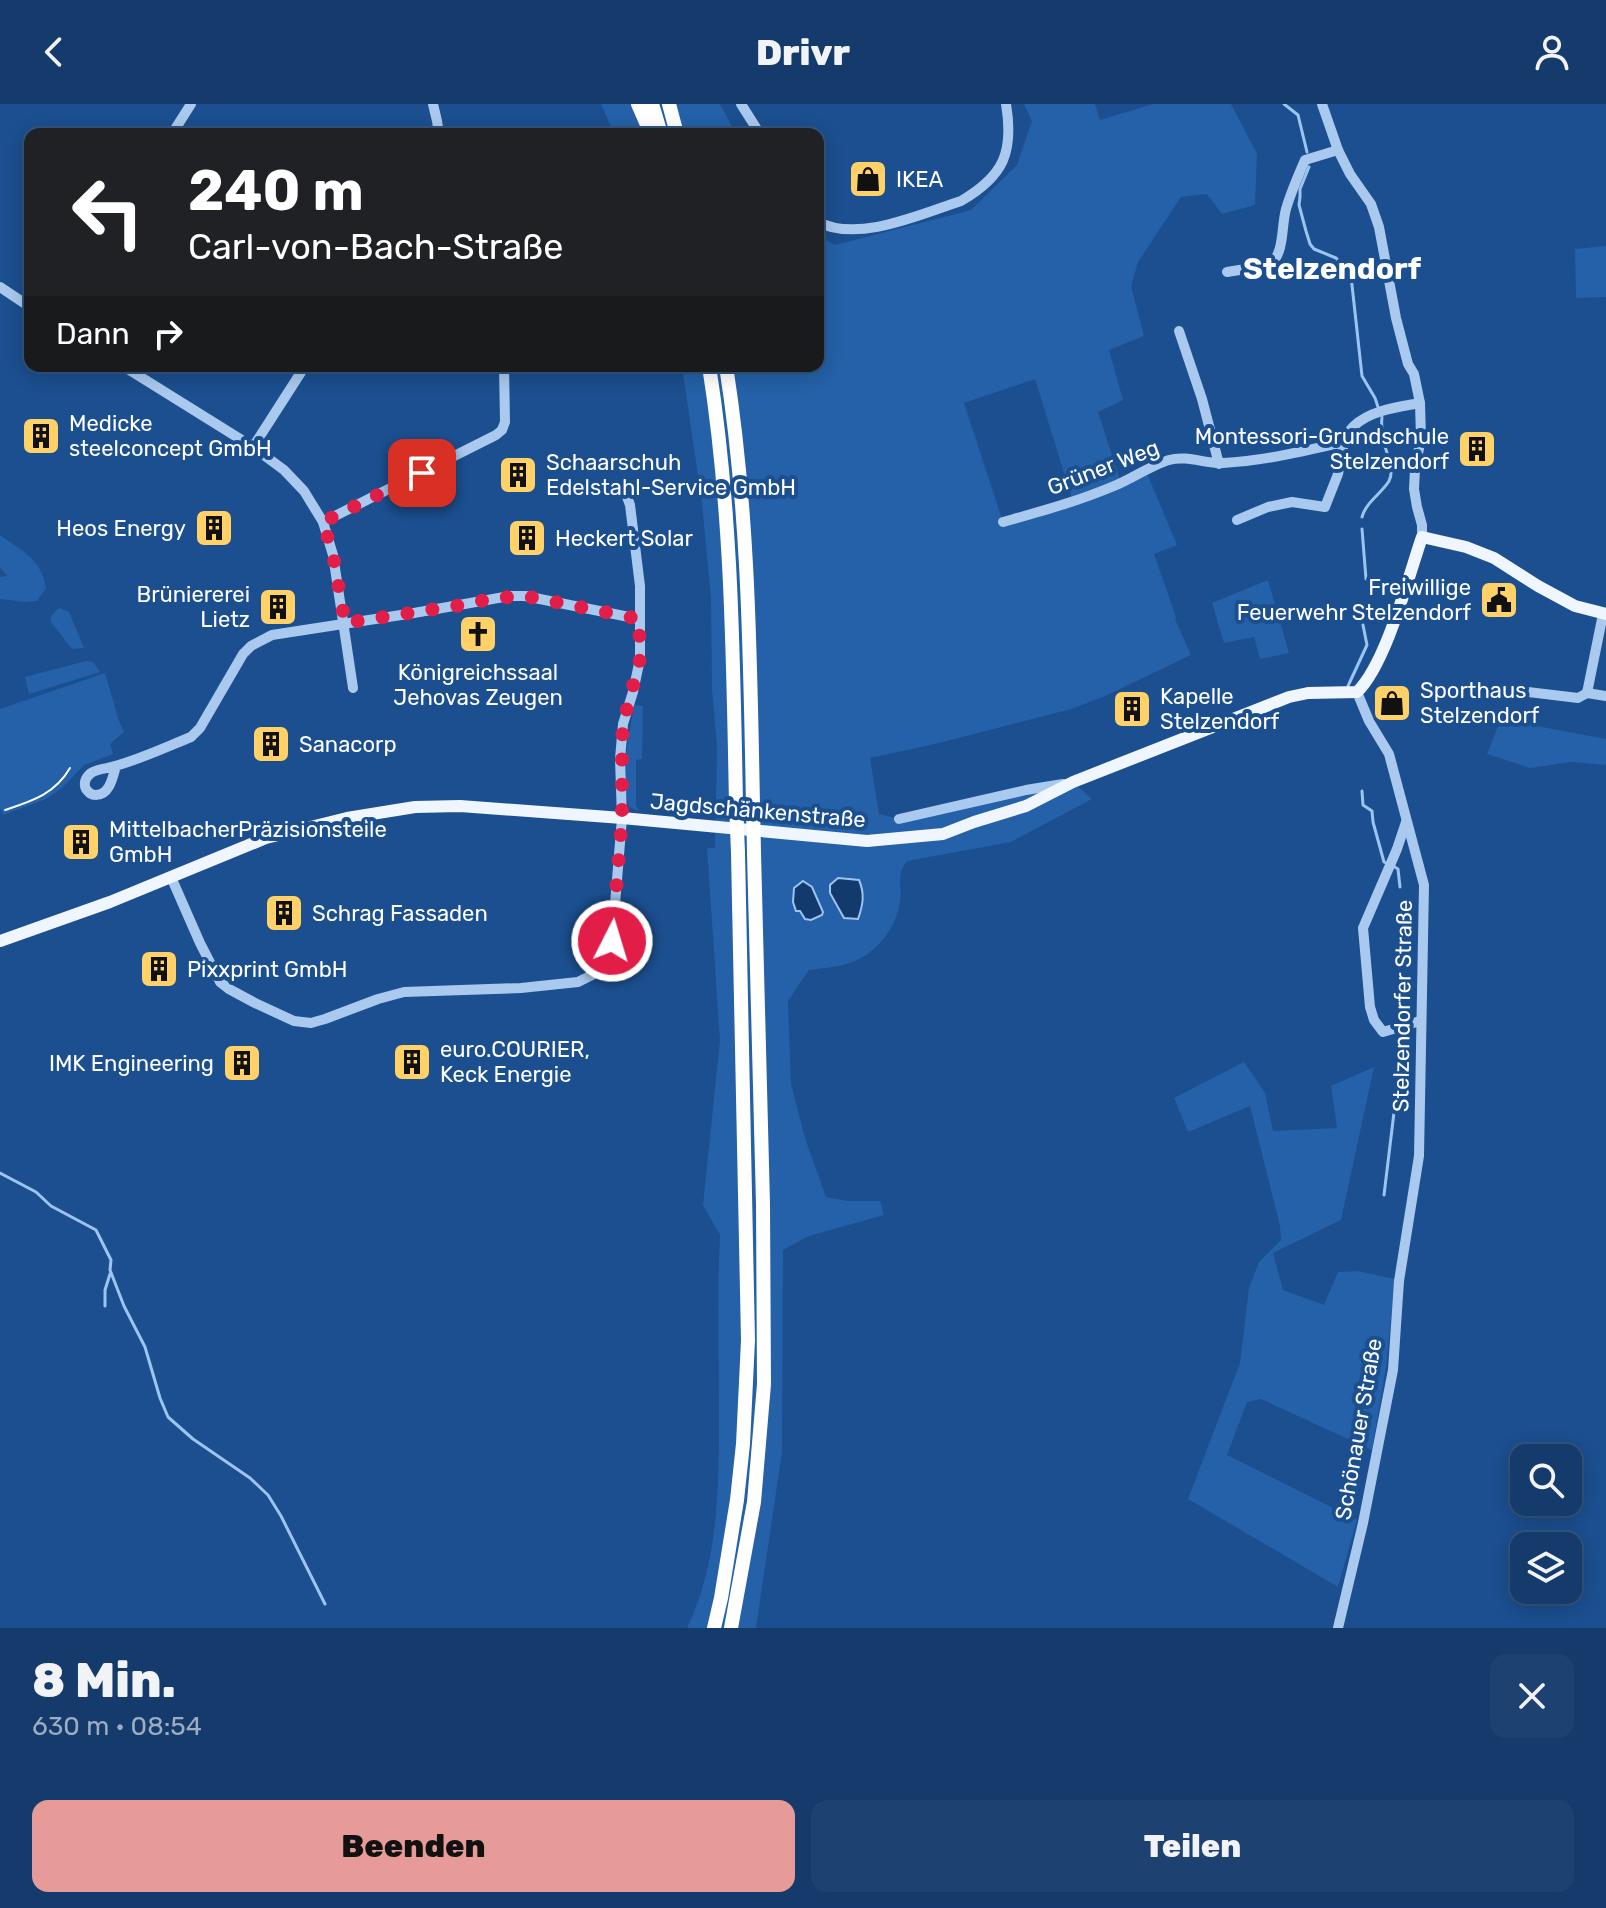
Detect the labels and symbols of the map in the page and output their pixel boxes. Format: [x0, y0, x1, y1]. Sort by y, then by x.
shop icon: IKEA [847, 158, 889, 200]
place label: IKEA [896, 166, 944, 193]
district label: Stelzendorf [1243, 251, 1422, 287]
place label: Medicke steelconcept GmbH [69, 410, 272, 462]
building icon: Medicke steelconcept GmbH [20, 415, 62, 457]
place label: Montessori-Grundschule Stelzendorf [1195, 423, 1450, 475]
building icon: Montessori-Grundschule Stelzendorf [1456, 428, 1498, 470]
street label: Grüner Weg [1043, 434, 1163, 501]
pin [388, 439, 456, 507]
place label: Schaarschuh Edelstahl-Service GmbH [546, 449, 796, 501]
building icon: Schaarschuh Edelstahl-Service GmbH [497, 454, 539, 496]
building icon: Heos Energy [193, 507, 235, 549]
place label: Heos Energy [56, 515, 186, 542]
building icon: Heckert Solar [506, 517, 548, 559]
place label: Heckert Solar [555, 525, 693, 552]
place label: Freiwillige Feuerwehr Stelzendorf [1237, 574, 1472, 626]
public building icon: Freiwillige Feuerwehr Stelzendorf [1478, 579, 1520, 621]
place label: Brüniererei Lietz [136, 581, 250, 633]
building icon: Brüniererei Lietz [257, 586, 299, 628]
church icon: Königreichssaal Jehovas Zeugen [457, 613, 499, 655]
place label: Königreichssaal Jehovas Zeugen [393, 659, 563, 711]
place label: Sporthaus Stelzendorf [1420, 677, 1540, 729]
shop icon: Sporthaus Stelzendorf [1371, 682, 1413, 724]
place label: Kapelle Stelzendorf [1160, 683, 1280, 735]
building icon: Kapelle Stelzendorf [1111, 688, 1153, 730]
building icon: Sanacorp [250, 723, 292, 765]
place label: Sanacorp [299, 731, 397, 758]
street label: Jagdschänkenstraße [649, 788, 867, 833]
place label: MittelbacherPräzisionsteile GmbH [109, 816, 387, 868]
building icon: MittelbacherPräzisionsteile GmbH [60, 821, 102, 863]
building icon: Schrag Fassaden [263, 892, 305, 934]
position arrow [570, 899, 654, 983]
place label: Schrag Fassaden [312, 900, 488, 927]
street label: Stelzendorfer Straße [1387, 900, 1418, 1112]
building icon: Pixxprint GmbH [138, 948, 180, 990]
place label: Pixxprint GmbH [187, 956, 347, 983]
place label: euro.COURIER, Keck Energie [440, 1036, 590, 1088]
building icon: euro.COURIER, Keck Energie [391, 1041, 433, 1083]
building icon: IMK Engineering [221, 1042, 263, 1084]
place label: IMK Engineering [49, 1050, 214, 1077]
street label: Schönauer Straße [1329, 1336, 1388, 1522]

